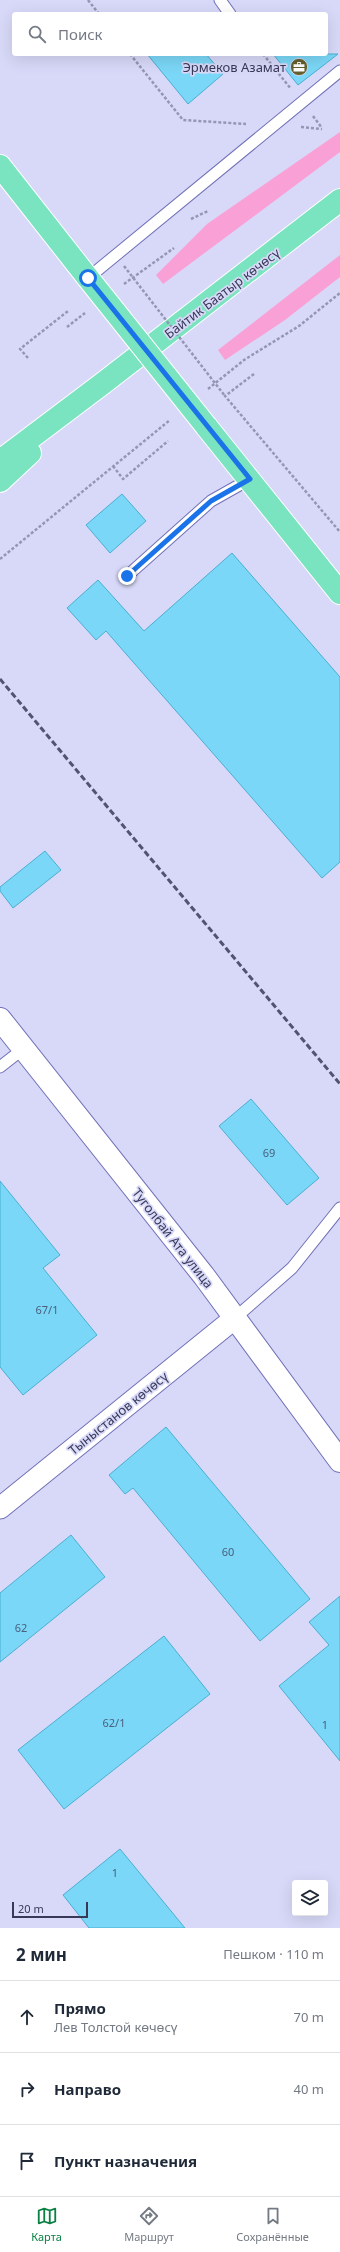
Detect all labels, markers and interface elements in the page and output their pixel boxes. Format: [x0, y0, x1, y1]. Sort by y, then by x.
search box [12, 12, 328, 56]
icon: search [26, 23, 48, 45]
text: Поиск [58, 24, 103, 44]
office icon: Эрмеков Азамат [289, 57, 309, 77]
place label: Эрмеков Азамат [182, 58, 286, 76]
street label: Байтик Баатыр көчөсү [161, 243, 284, 342]
route start [79, 269, 97, 287]
route end [118, 567, 136, 585]
house number: 69 [263, 1145, 275, 1160]
street label: Туголбай Ата улица [128, 1184, 218, 1292]
house number: 67/1 [36, 1302, 58, 1317]
street label: Тыныстанов көчөсү [64, 1367, 172, 1459]
house number: 60 [222, 1544, 234, 1559]
house number: 62 [15, 1620, 27, 1635]
house number: 62/1 [103, 1715, 125, 1730]
house number: 1 [322, 1717, 328, 1732]
house number: 1 [112, 1865, 118, 1880]
map controls [292, 1880, 328, 1916]
button: layers [292, 1880, 328, 1916]
scale bar [12, 1900, 88, 1919]
text: 20 m [18, 1901, 44, 1916]
text: 2 мин [16, 1943, 67, 1966]
text: Пешком · 110 m [223, 1945, 324, 1963]
text: Прямо [54, 1998, 106, 2018]
icon: ahead [16, 2006, 38, 2028]
text: 70 m [294, 2008, 324, 2026]
text: Лев Толстой көчөсү [54, 2018, 177, 2036]
icon: right [16, 2078, 38, 2100]
text: Направо [54, 2079, 121, 2099]
text: 40 m [294, 2080, 324, 2098]
icon: arrive [16, 2150, 38, 2172]
text: Пункт назначения [54, 2151, 197, 2171]
tab: Карта [31, 2205, 62, 2244]
tab: Маршрут [124, 2205, 174, 2244]
tab: Сохранённые [236, 2205, 309, 2244]

